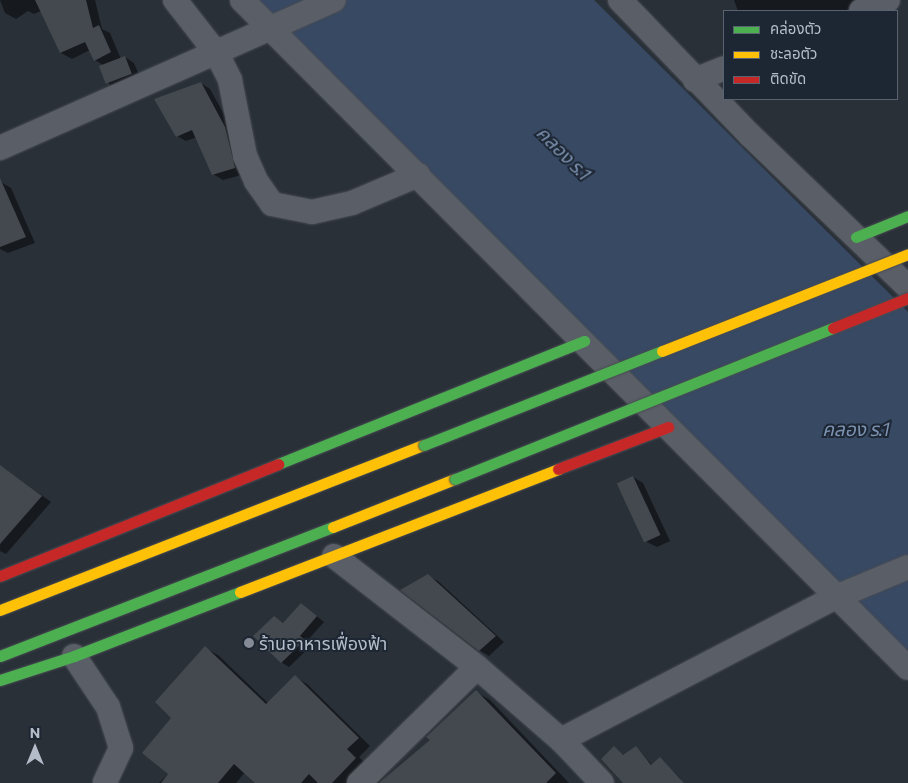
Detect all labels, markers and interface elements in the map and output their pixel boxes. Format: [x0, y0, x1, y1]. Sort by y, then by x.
legend [723, 10, 898, 100]
text: คล่องตัว [770, 19, 821, 37]
text: ชะลอตัว [770, 44, 817, 62]
text: ติดขัด [770, 69, 806, 87]
water label: คลอง ร.1 [532, 121, 596, 185]
water label: คลอง ร.1 [822, 418, 890, 440]
place label: ร้านอาหารเฟื่องฟ้า [259, 632, 387, 654]
marker: ร้านอาหารเฟื่องฟ้า [243, 637, 255, 649]
north arrow [10, 723, 60, 773]
text: N [30, 724, 40, 741]

